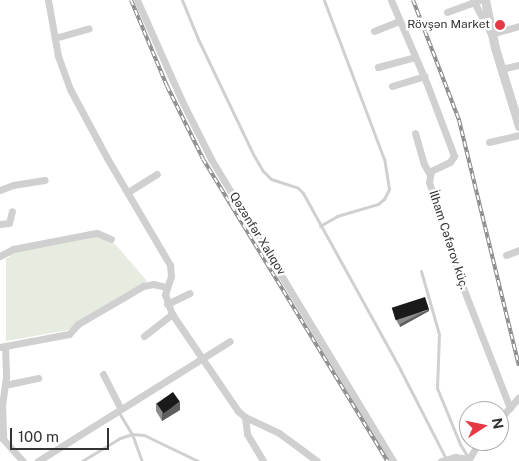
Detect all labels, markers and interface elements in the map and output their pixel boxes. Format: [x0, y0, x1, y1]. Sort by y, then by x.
place label: Rövşən Market [407, 18, 490, 32]
marker: Rövşən Market [494, 19, 506, 31]
street label: İlham Cəfərov küç. [425, 189, 471, 291]
street label: Qəzənfər Xalıqov [226, 190, 288, 278]
north arrow [459, 401, 509, 451]
text: N [489, 416, 507, 430]
scale bar [12, 418, 111, 450]
text: 100 m [18, 428, 59, 445]

